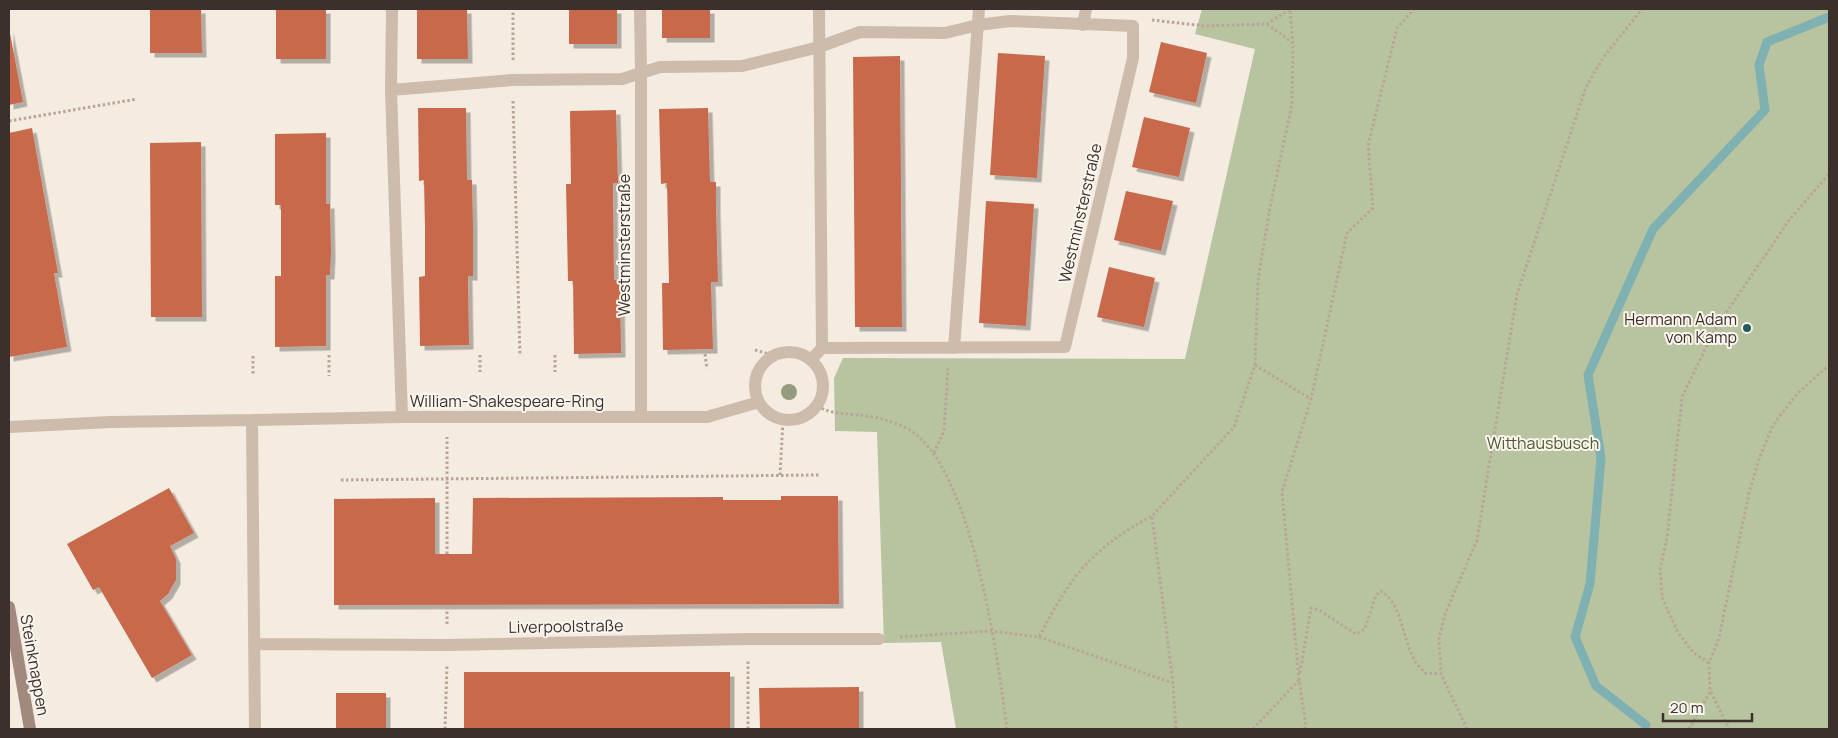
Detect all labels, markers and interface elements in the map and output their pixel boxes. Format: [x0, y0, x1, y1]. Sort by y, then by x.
street label: Westminsterstraße [1053, 141, 1107, 285]
street label: Westminsterstraße [613, 174, 635, 316]
place label: Hermann Adam von Kamp [1624, 308, 1737, 348]
marker: Hermann Adam von Kamp [1741, 322, 1753, 334]
street label: William-Shakespeare-Ring [410, 390, 604, 412]
park label: Witthausbusch [1487, 432, 1599, 454]
street label: Steinknappen [15, 613, 55, 717]
street label: Liverpoolstraße [508, 614, 624, 638]
scale bar [1663, 690, 1752, 722]
text: 20 m [1670, 697, 1703, 718]

